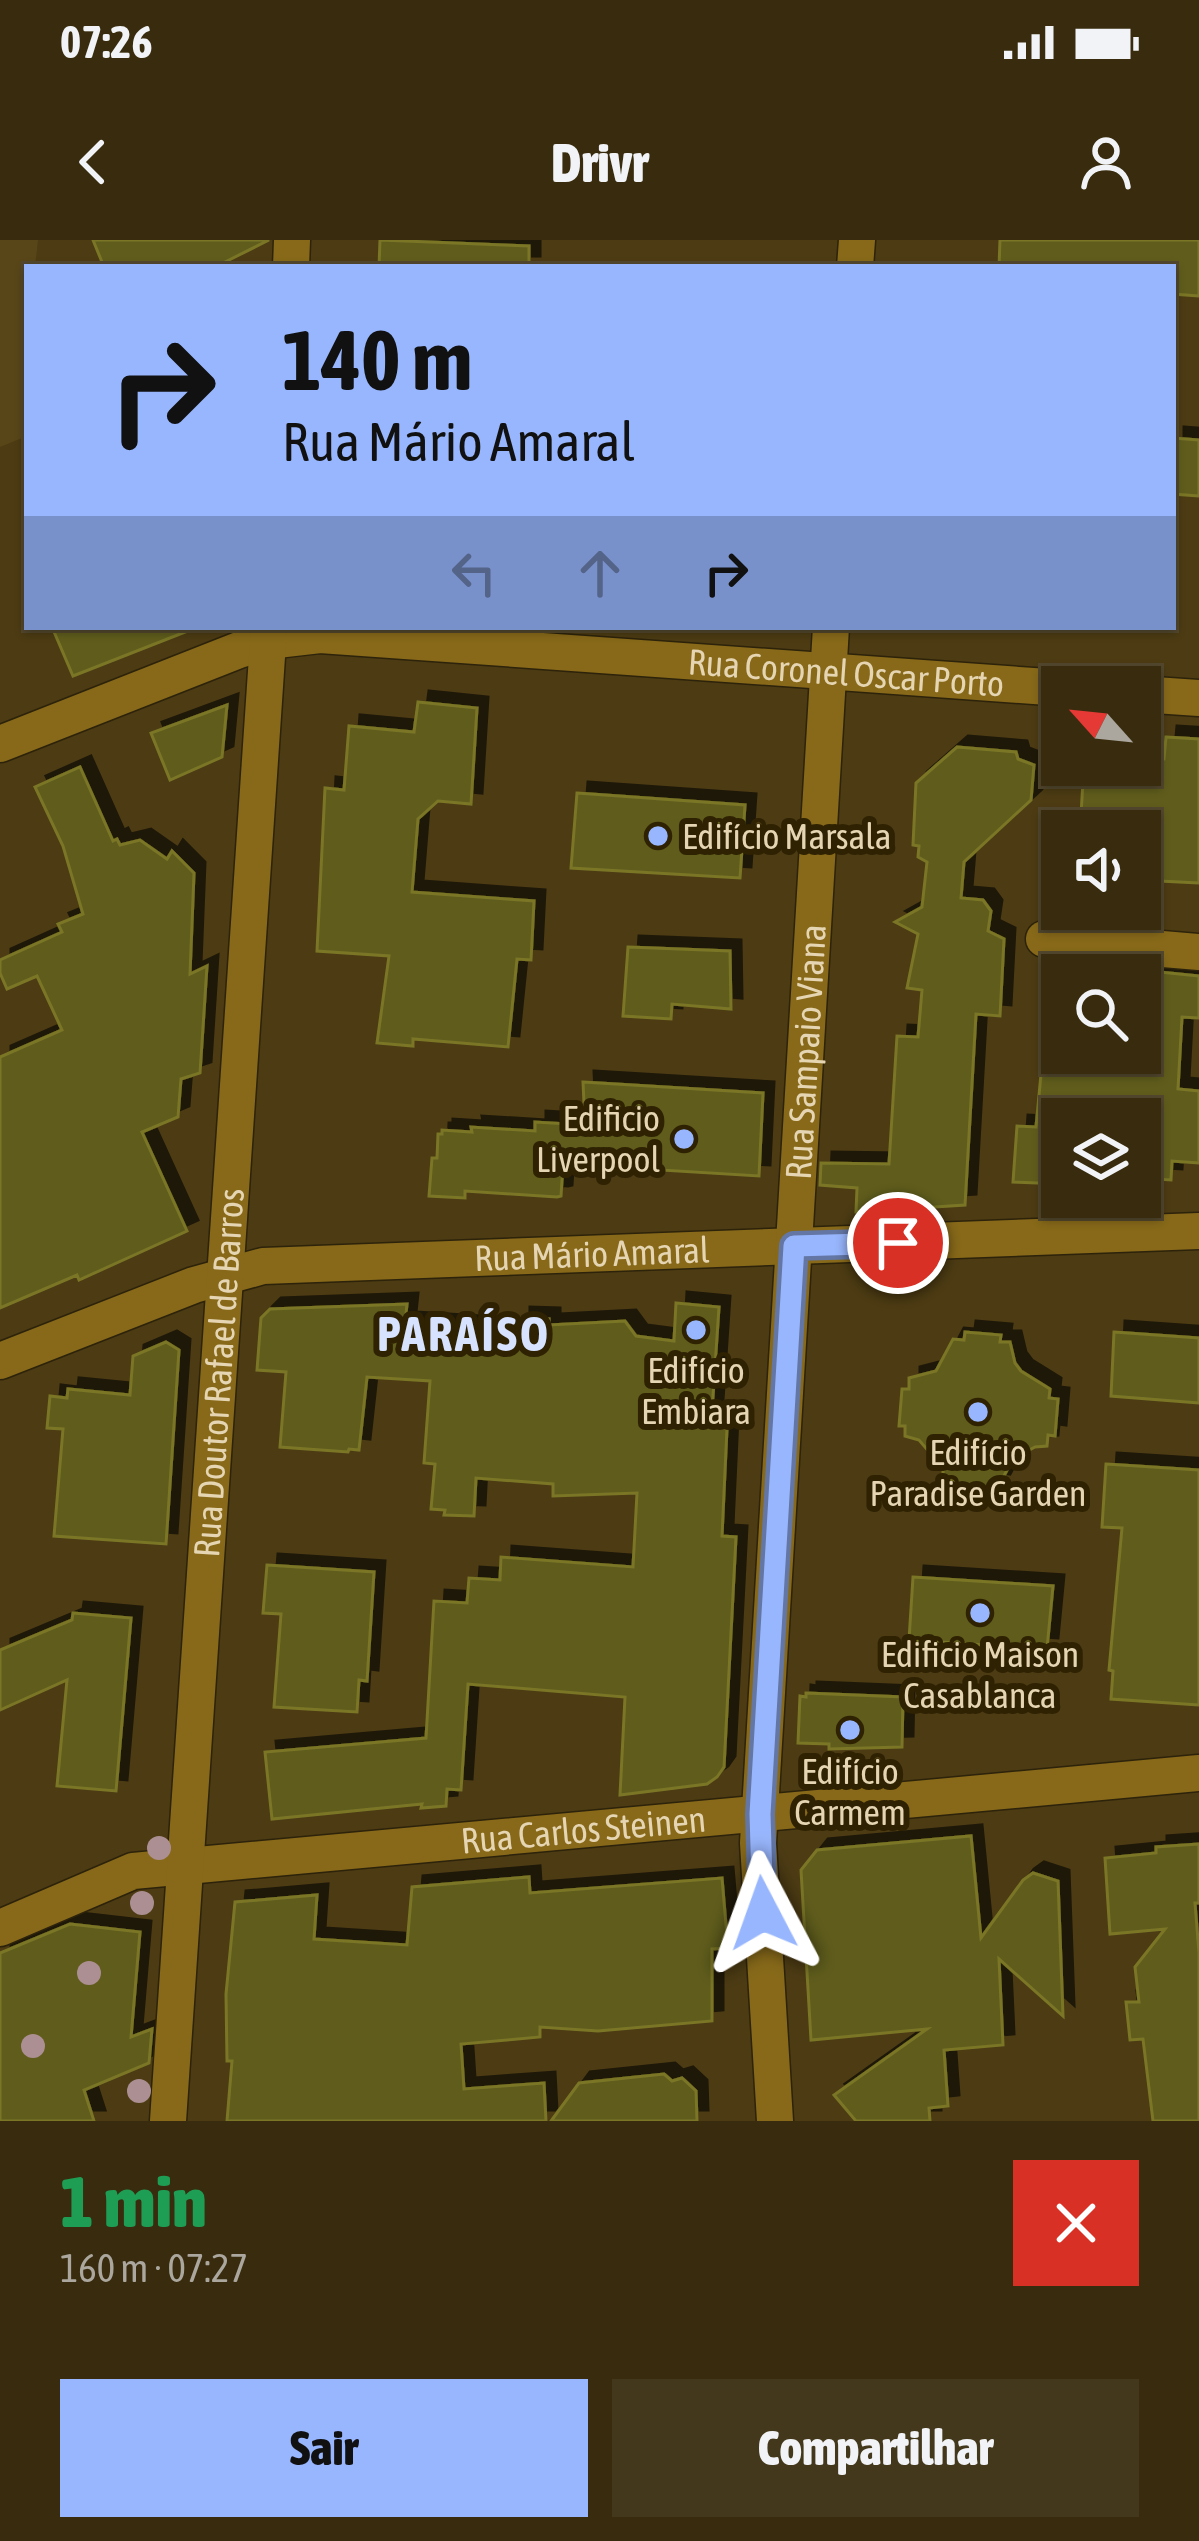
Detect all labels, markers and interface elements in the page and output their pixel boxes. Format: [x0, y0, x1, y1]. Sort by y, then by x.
text: 07:26 [60, 16, 153, 68]
icon: back [60, 129, 126, 195]
icon: person [1073, 129, 1139, 195]
text: Drivr [551, 132, 648, 193]
icon: right [84, 312, 240, 468]
text: 140 m [282, 312, 472, 408]
text: Rua Mário Amaral [282, 411, 635, 472]
icon: left [441, 540, 507, 606]
icon: ahead [567, 540, 633, 606]
icon: right [693, 540, 759, 606]
street label: Rua Coronel Oscar Porto [687, 640, 1006, 705]
north arrow [1041, 666, 1161, 786]
map controls [1041, 666, 1161, 1218]
button: sound [1041, 810, 1161, 930]
place label: Edifício Marsala [682, 815, 892, 857]
marker: Edifício Marsala [645, 823, 671, 849]
street label: Rua Sampaio Viana [777, 923, 834, 1181]
button: search [1041, 954, 1161, 1074]
place label: Edificio Liverpool [536, 1097, 660, 1180]
button: layers [1041, 1098, 1161, 1218]
marker: Edificio Liverpool [671, 1126, 697, 1152]
street label: Rua Doutor Rafael de Barros [185, 1187, 252, 1558]
pin [847, 1192, 949, 1294]
icon: arrive [865, 1210, 931, 1276]
street label: Rua Mário Amaral [474, 1228, 711, 1279]
district label: PARAÍSO [377, 1306, 551, 1361]
marker: Edifício Embiara [683, 1317, 709, 1343]
place label: Edifício Embiara [641, 1349, 751, 1432]
marker: Edifício Paradise Garden [965, 1399, 991, 1425]
place label: Edifício Paradise Garden [870, 1431, 1086, 1514]
marker: Edificio Maison Casablanca [967, 1600, 993, 1626]
place label: Edificio Maison Casablanca [881, 1633, 1079, 1716]
marker: Edifício Carmem [837, 1717, 863, 1743]
place label: Edifício Carmem [794, 1750, 906, 1833]
street label: Rua Carlos Steinen [459, 1797, 708, 1862]
position arrow [700, 1850, 826, 1976]
text: 1 min [60, 2160, 207, 2242]
button: close [1013, 2160, 1139, 2286]
text: 160 m · 07:27 [60, 2246, 248, 2290]
button: Sair [60, 2379, 588, 2517]
button: Compartilhar [612, 2379, 1139, 2517]

